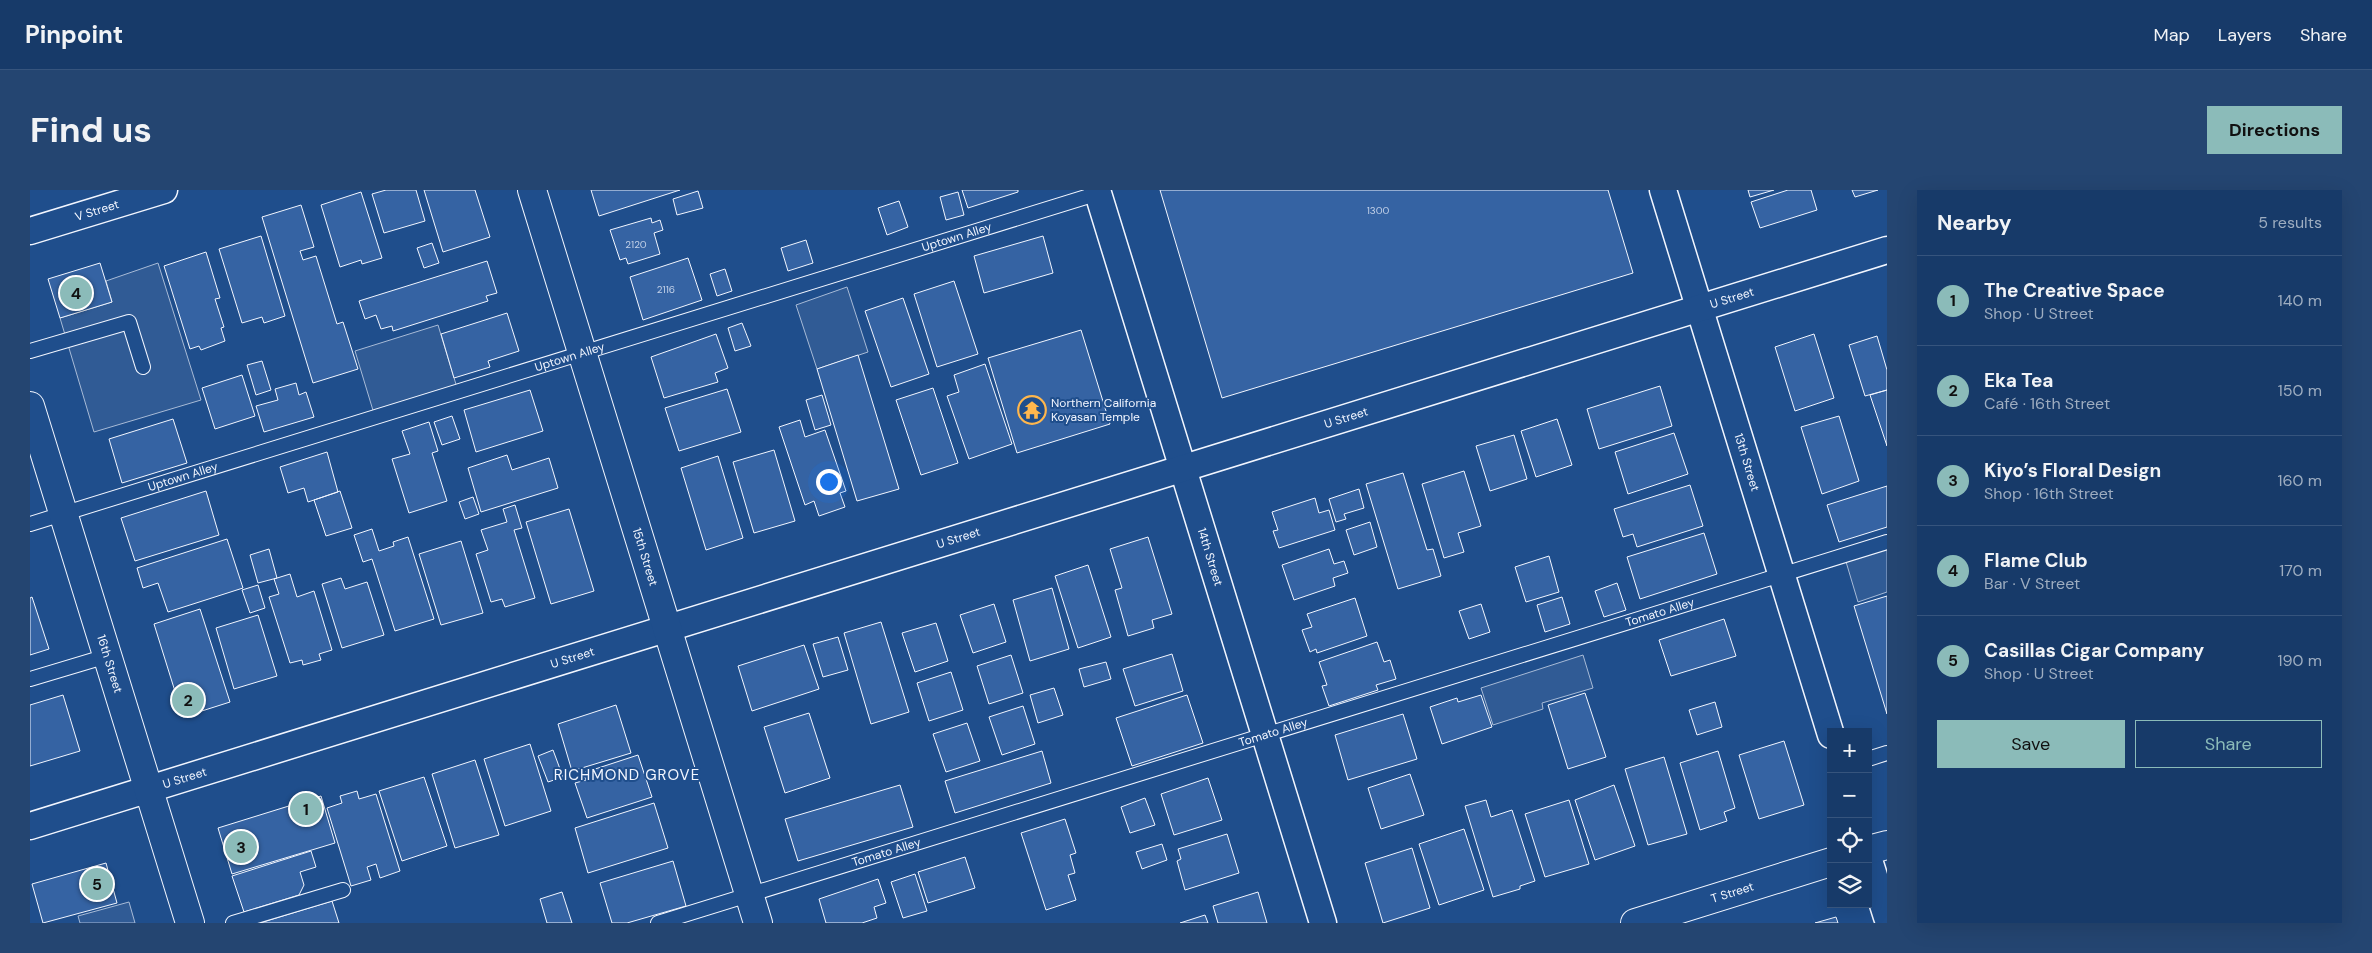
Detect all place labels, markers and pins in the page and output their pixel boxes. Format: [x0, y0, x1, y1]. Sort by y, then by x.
pin: 4 [60, 274, 92, 312]
temple icon: Northern California Koyasan Temple [1017, 395, 1047, 425]
place label: Northern California Koyasan Temple [1051, 395, 1156, 425]
pin: 2 [172, 681, 204, 719]
pin: 1 [290, 790, 322, 828]
pin: 3 [225, 828, 257, 866]
pin: 5 [81, 865, 113, 903]

